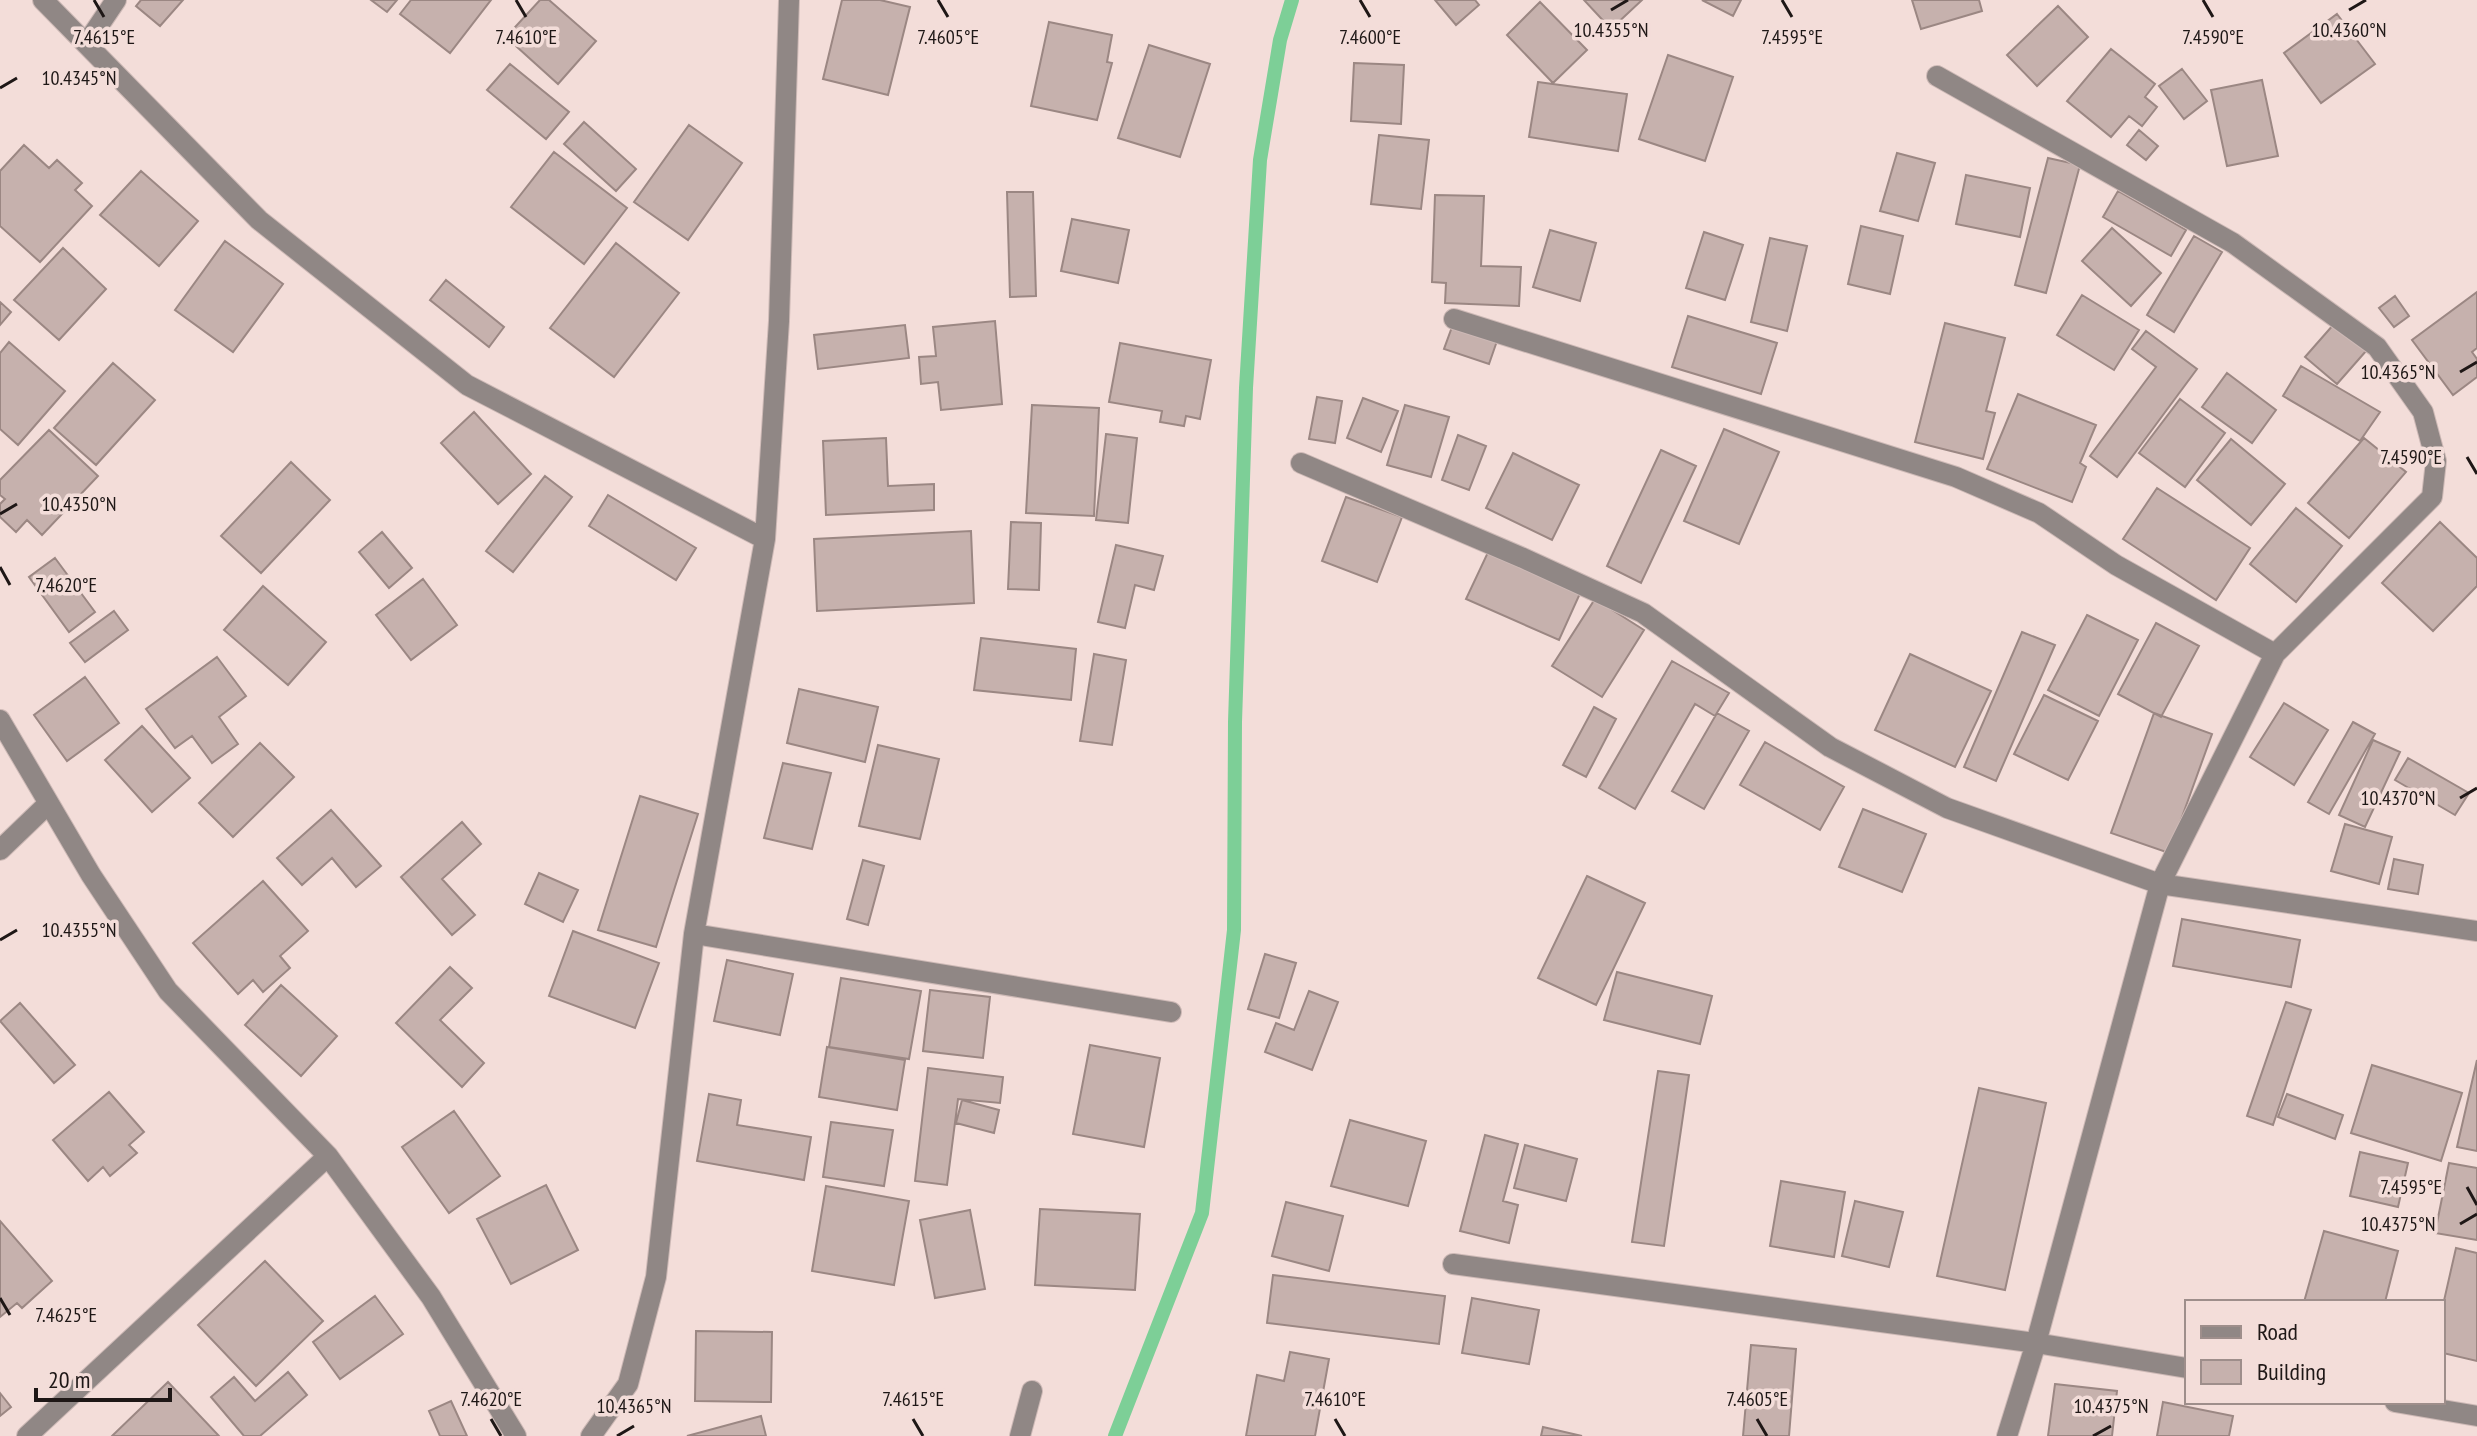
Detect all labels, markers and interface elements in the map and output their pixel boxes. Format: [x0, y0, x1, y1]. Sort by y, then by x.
text: 10.4355°N [1573, 17, 1649, 43]
text: 10.4360°N [2311, 17, 2387, 43]
text: 7.4615°E [73, 24, 135, 50]
text: 7.4610°E [495, 24, 557, 50]
text: 7.4605°E [917, 24, 979, 50]
text: 7.4600°E [1339, 24, 1401, 50]
text: 7.4595°E [1761, 24, 1823, 50]
text: 7.4590°E [2182, 24, 2244, 50]
text: 10.4345°N [41, 65, 117, 91]
text: 10.4365°N [2360, 359, 2436, 385]
text: 7.4590°E [2380, 444, 2442, 470]
text: 10.4350°N [41, 491, 117, 517]
text: 7.4620°E [35, 572, 97, 598]
text: 10.4370°N [2360, 785, 2436, 811]
text: 10.4355°N [41, 917, 117, 943]
text: 7.4595°E [2380, 1174, 2442, 1200]
text: 10.4375°N [2360, 1211, 2436, 1237]
legend [2185, 1300, 2445, 1404]
text: 7.4625°E [35, 1302, 97, 1328]
text: Road [2257, 1316, 2298, 1347]
scale bar [36, 1352, 170, 1402]
text: Building [2257, 1356, 2326, 1387]
text: 20 m [48, 1364, 90, 1395]
text: 7.4620°E [460, 1386, 522, 1412]
text: 7.4615°E [882, 1386, 944, 1412]
text: 7.4610°E [1304, 1386, 1366, 1412]
text: 7.4605°E [1726, 1386, 1788, 1412]
text: 10.4365°N [596, 1393, 672, 1419]
text: 10.4375°N [2073, 1393, 2149, 1419]

